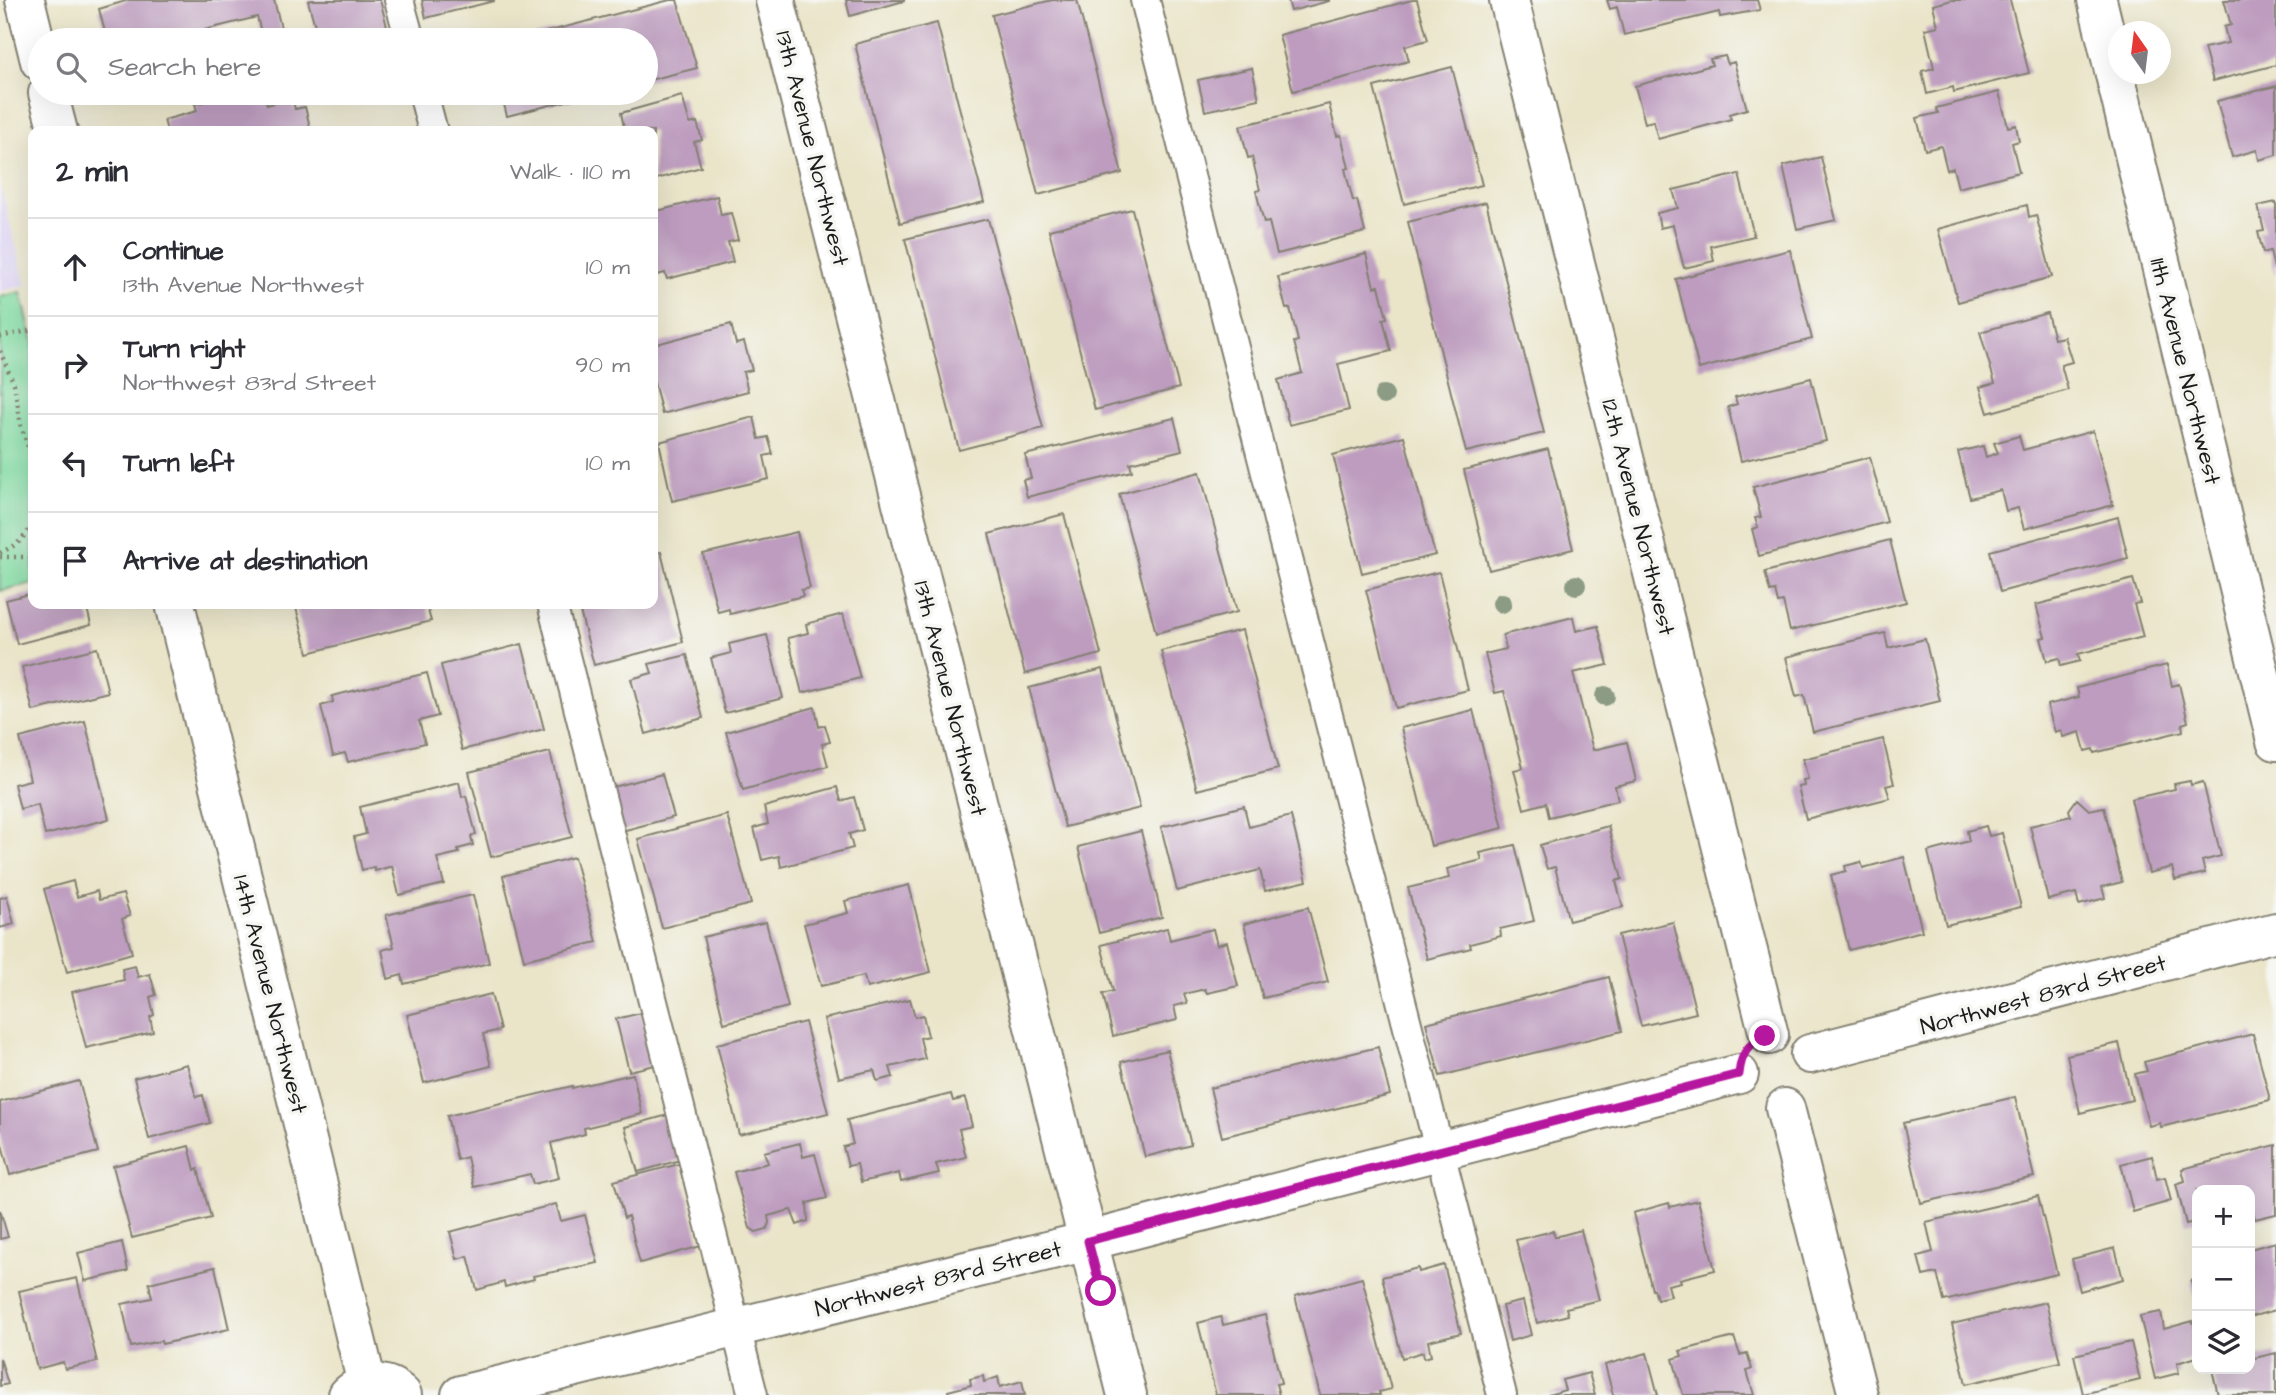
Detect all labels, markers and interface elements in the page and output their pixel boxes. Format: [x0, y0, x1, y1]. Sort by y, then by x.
north arrow [2108, 21, 2171, 84]
street label: 13th Avenue Northwest [767, 27, 857, 270]
search box [28, 28, 658, 105]
icon: search [52, 48, 90, 86]
text: Search here [108, 49, 261, 85]
text: 2 min [56, 151, 128, 193]
text: Walk · 110 m [510, 156, 630, 188]
text: Continue [123, 233, 224, 269]
icon: ahead [56, 248, 94, 286]
text: 10 m [585, 251, 630, 283]
street label: 11th Avenue Northwest [2141, 255, 2229, 489]
text: 13th Avenue Northwest [123, 269, 364, 301]
text: Turn right [123, 331, 245, 367]
icon: right [56, 346, 94, 384]
text: 90 m [575, 349, 630, 381]
text: Northwest 83rd Street [123, 367, 376, 399]
street label: 12th Avenue Northwest [1593, 396, 1683, 639]
icon: left [56, 444, 94, 482]
text: Turn left [123, 445, 234, 481]
text: 10 m [585, 447, 630, 479]
icon: arrive [56, 542, 94, 580]
text: Arrive at destination [123, 543, 368, 579]
street label: 13th Avenue Northwest [905, 577, 995, 820]
street label: 14th Avenue Northwest [225, 871, 315, 1118]
street label: Northwest 83rd Street [1917, 947, 2170, 1043]
route end [1749, 1020, 1780, 1051]
map controls [2192, 1185, 2255, 1374]
button: + [2192, 1185, 2255, 1248]
street label: Northwest 83rd Street [812, 1233, 1066, 1325]
button: − [2192, 1248, 2255, 1311]
route start [1085, 1275, 1116, 1306]
button: layers [2192, 1311, 2255, 1374]

